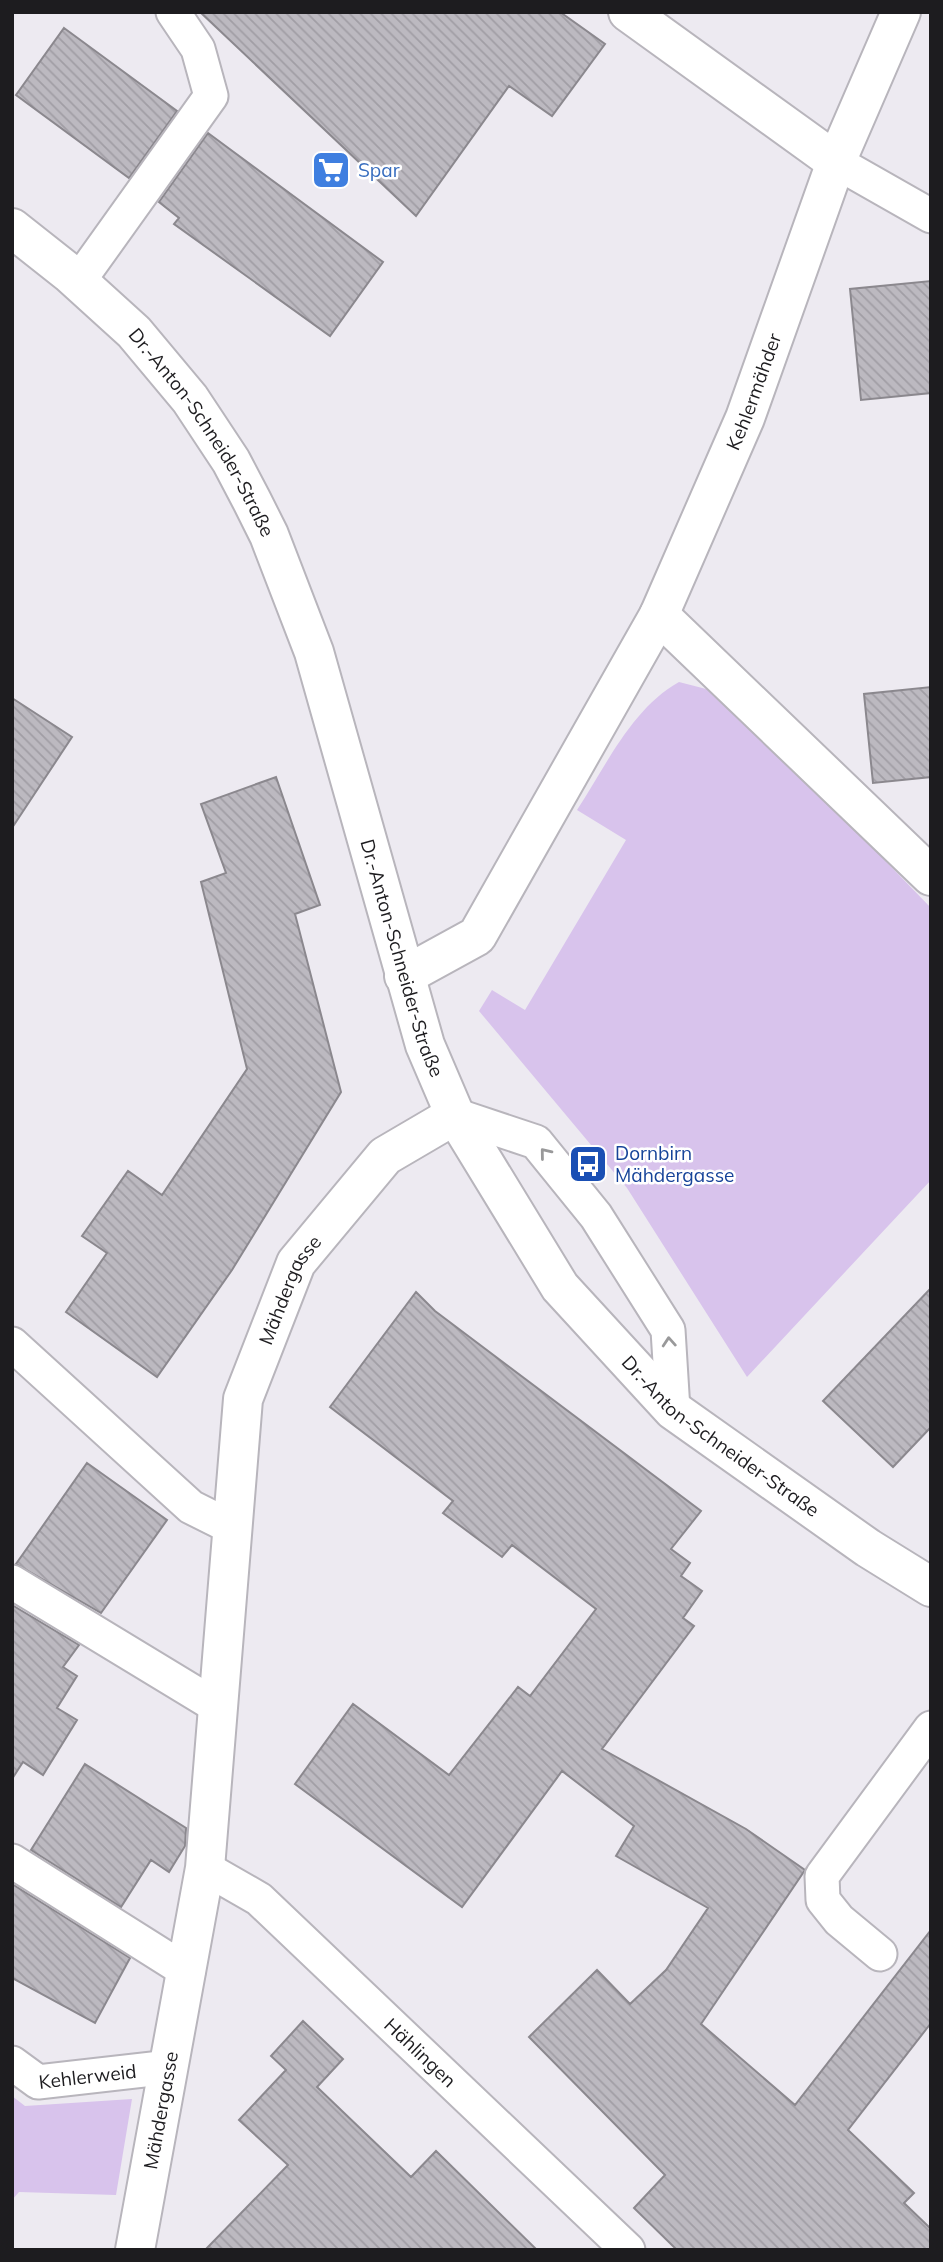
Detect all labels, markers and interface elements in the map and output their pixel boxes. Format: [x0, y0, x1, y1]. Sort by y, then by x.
supermarket icon: Spar [310, 149, 352, 191]
place label: Spar [358, 158, 400, 182]
street label: Dr.-Anton-Schneider-Straße [124, 323, 280, 541]
street label: Kehlermähder [721, 330, 786, 454]
street label: Dr.-Anton-Schneider-Straße [355, 836, 449, 1081]
place label: Dornbirn Mähdergasse [615, 1141, 734, 1187]
bus stop icon: Dornbirn Mähdergasse [567, 1143, 609, 1185]
one-way arrow [541, 1149, 553, 1162]
street label: Mähdergasse [253, 1230, 326, 1348]
one-way arrow [661, 1336, 676, 1347]
street label: Dr.-Anton-Schneider-Straße [617, 1350, 824, 1522]
street label: Hählingen [379, 2013, 461, 2092]
street label: Mähdergasse [138, 2049, 183, 2171]
street label: Kehlerweid [37, 2059, 138, 2094]

